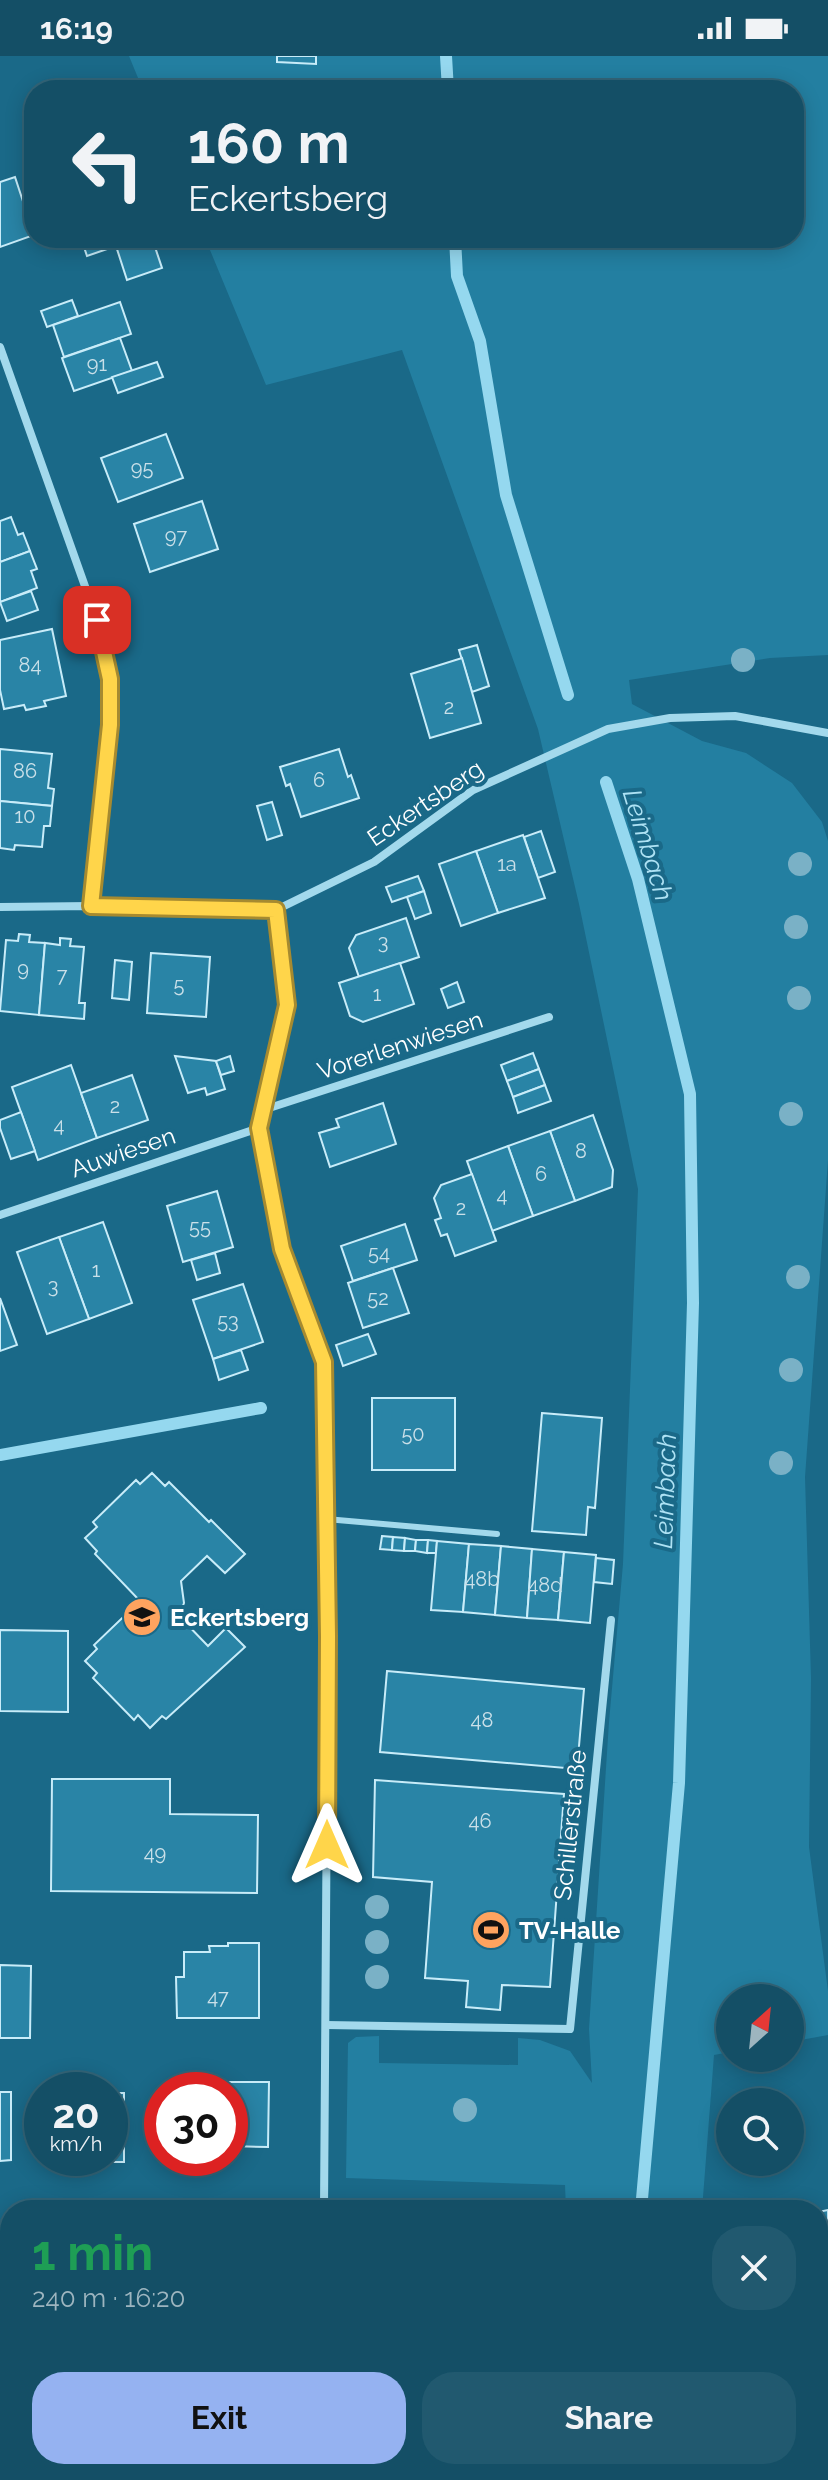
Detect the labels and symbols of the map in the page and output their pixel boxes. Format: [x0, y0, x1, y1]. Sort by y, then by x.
house number: 91 [87, 352, 108, 376]
house number: 95 [131, 456, 153, 480]
house number: 97 [165, 524, 187, 548]
pin [63, 586, 131, 654]
house number: 84 [19, 653, 41, 677]
house number: 2 [444, 695, 454, 719]
street label: Eckertsberg [362, 754, 488, 852]
house number: 86 [13, 759, 37, 783]
house number: 6 [313, 768, 325, 792]
water label: Leimbach [617, 785, 679, 905]
house number: 10 [15, 804, 35, 828]
house number: 1a [497, 852, 517, 876]
house number: 3 [378, 930, 388, 954]
house number: 9 [17, 957, 29, 981]
house number: 7 [57, 963, 68, 987]
house number: 5 [174, 973, 185, 997]
house number: 1 [373, 982, 382, 1006]
street label: Vorerlenwiesen [314, 1005, 486, 1085]
house number: 2 [110, 1094, 120, 1118]
house number: 4 [54, 1113, 65, 1137]
street label: Auwiesen [67, 1121, 179, 1183]
house number: 8 [575, 1139, 587, 1163]
house number: 6 [535, 1162, 547, 1186]
house number: 4 [497, 1183, 508, 1207]
house number: 2 [456, 1196, 466, 1220]
house number: 55 [189, 1215, 211, 1239]
house number: 54 [368, 1241, 390, 1265]
house number: 1 [92, 1258, 101, 1282]
house number: 3 [48, 1274, 58, 1298]
house number: 52 [367, 1286, 389, 1310]
house number: 53 [217, 1309, 239, 1333]
house number: 50 [401, 1422, 425, 1446]
water label: Leimbach [648, 1433, 682, 1549]
house number: 48b [464, 1567, 500, 1591]
house number: 48d [527, 1573, 563, 1597]
school or university icon: Eckertsberg [121, 1596, 163, 1638]
place label: Eckertsberg [170, 1603, 309, 1632]
house number: 48 [471, 1708, 493, 1732]
street label: Schillerstraße [548, 1748, 592, 1902]
position arrow [285, 1803, 369, 1887]
house number: 46 [469, 1809, 491, 1833]
house number: 49 [144, 1841, 166, 1865]
sports icon: TV-Halle [470, 1909, 512, 1951]
place label: TV-Halle [519, 1916, 620, 1945]
north arrow [716, 1984, 804, 2072]
house number: 47 [207, 1985, 229, 2009]
speed limit sign: 30 [144, 2072, 248, 2176]

